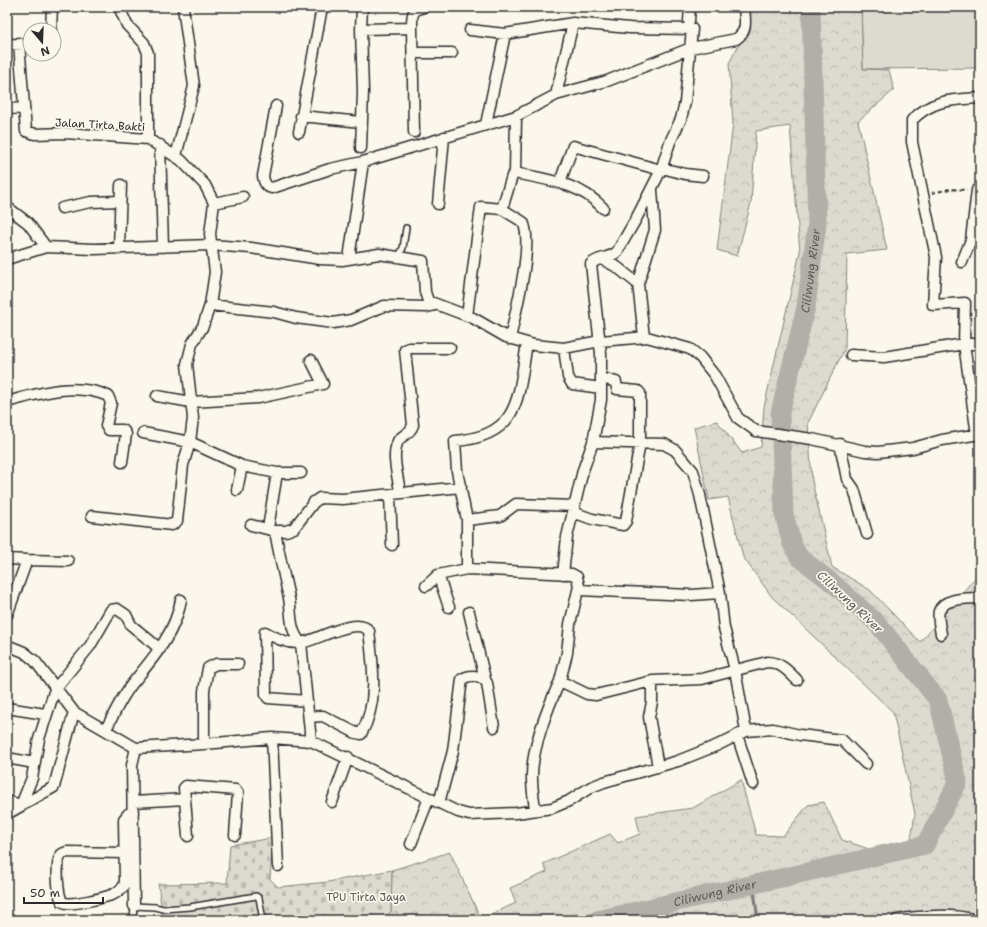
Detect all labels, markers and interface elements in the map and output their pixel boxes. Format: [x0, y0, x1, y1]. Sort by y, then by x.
north arrow [22, 22, 62, 62]
text: N [38, 42, 52, 60]
street label: Jalan Tirta Bakti [55, 115, 145, 135]
water label: Ciliwung River [797, 227, 824, 315]
water label: Ciliwung River [814, 567, 887, 637]
water label: Ciliwung River [672, 876, 758, 910]
scale bar [24, 879, 103, 905]
text: 50 m [30, 885, 60, 901]
park label: TPU Tirta Jaya [326, 890, 406, 905]

